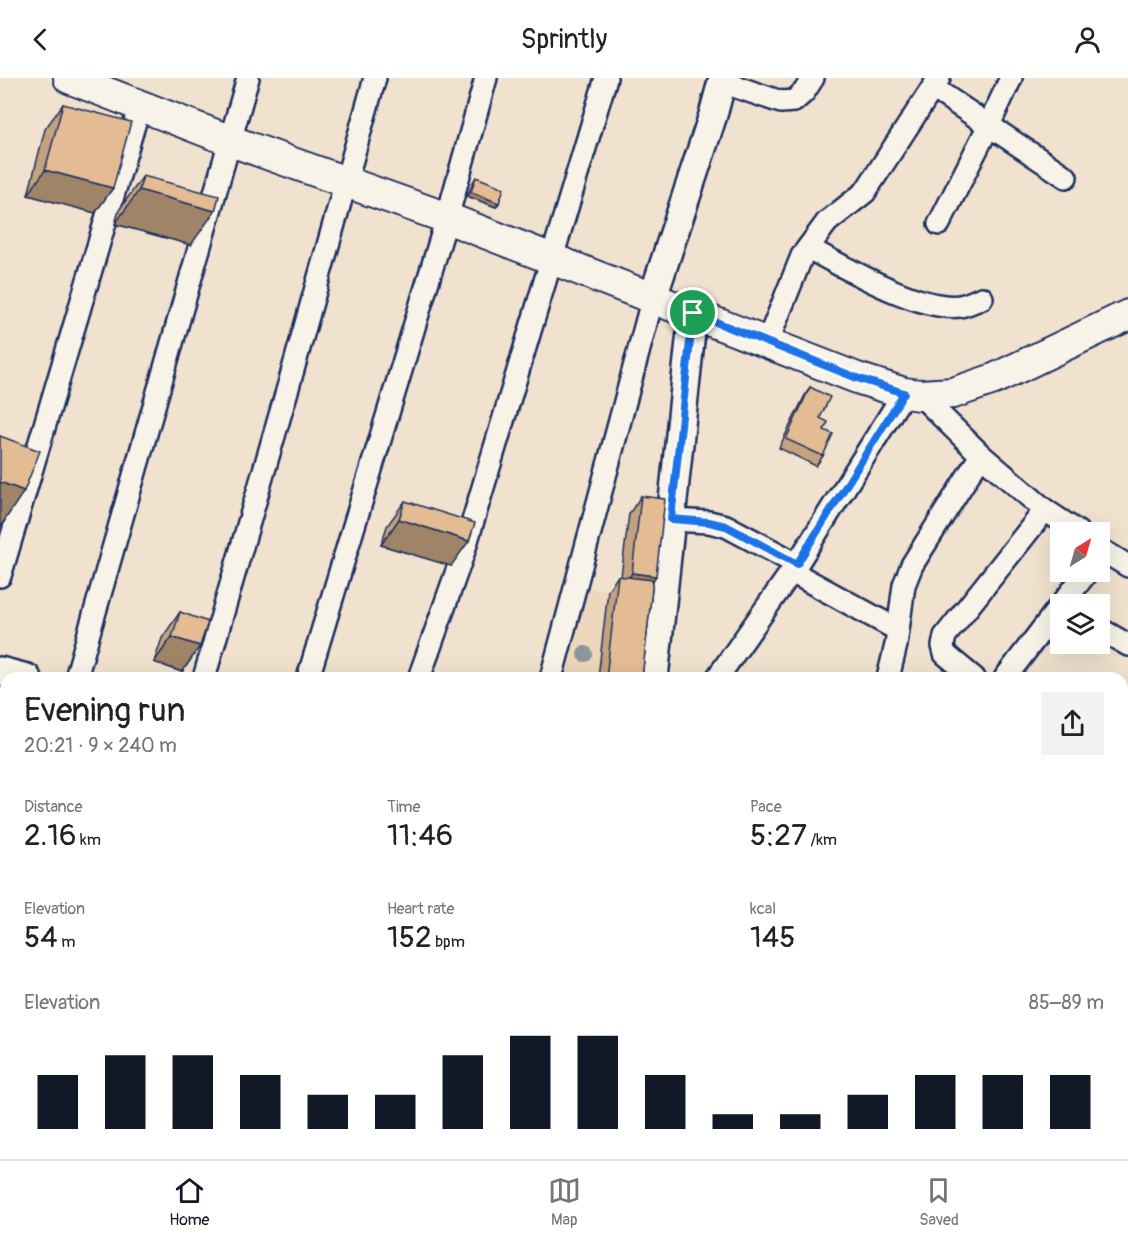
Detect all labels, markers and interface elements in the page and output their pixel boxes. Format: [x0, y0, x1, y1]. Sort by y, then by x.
icon: back [24, 23, 57, 56]
text: Sprintly [521, 23, 607, 56]
icon: person [1071, 23, 1104, 56]
pin [667, 287, 718, 338]
icon: arrive [676, 296, 709, 329]
north arrow [1050, 522, 1110, 582]
map controls [1050, 522, 1110, 654]
button: layers [1050, 594, 1110, 654]
text: Evening run [24, 690, 185, 731]
button: share [1041, 692, 1104, 755]
text: 20:21 · 9 × 240 m [24, 733, 177, 758]
text: Distance [24, 797, 83, 817]
text: Time [387, 797, 420, 817]
text: Pace [750, 797, 782, 817]
text: 2.16 [24, 817, 77, 854]
text: 11:46 [387, 817, 453, 854]
text: 5:27 [750, 817, 807, 854]
text: km [77, 830, 101, 850]
text: /km [807, 830, 837, 850]
text: Elevation [24, 899, 85, 919]
text: Heart rate [387, 899, 454, 919]
text: kcal [750, 899, 776, 919]
text: 54 [24, 919, 58, 956]
text: 152 [387, 919, 432, 956]
text: 145 [750, 919, 795, 956]
text: m [58, 932, 75, 952]
text: bpm [432, 932, 465, 952]
text: Elevation [24, 990, 100, 1015]
text: 85–89 m [1029, 990, 1104, 1015]
tab: Home [169, 1174, 210, 1230]
tab: Map [548, 1174, 581, 1230]
tab: Saved [919, 1174, 959, 1230]

